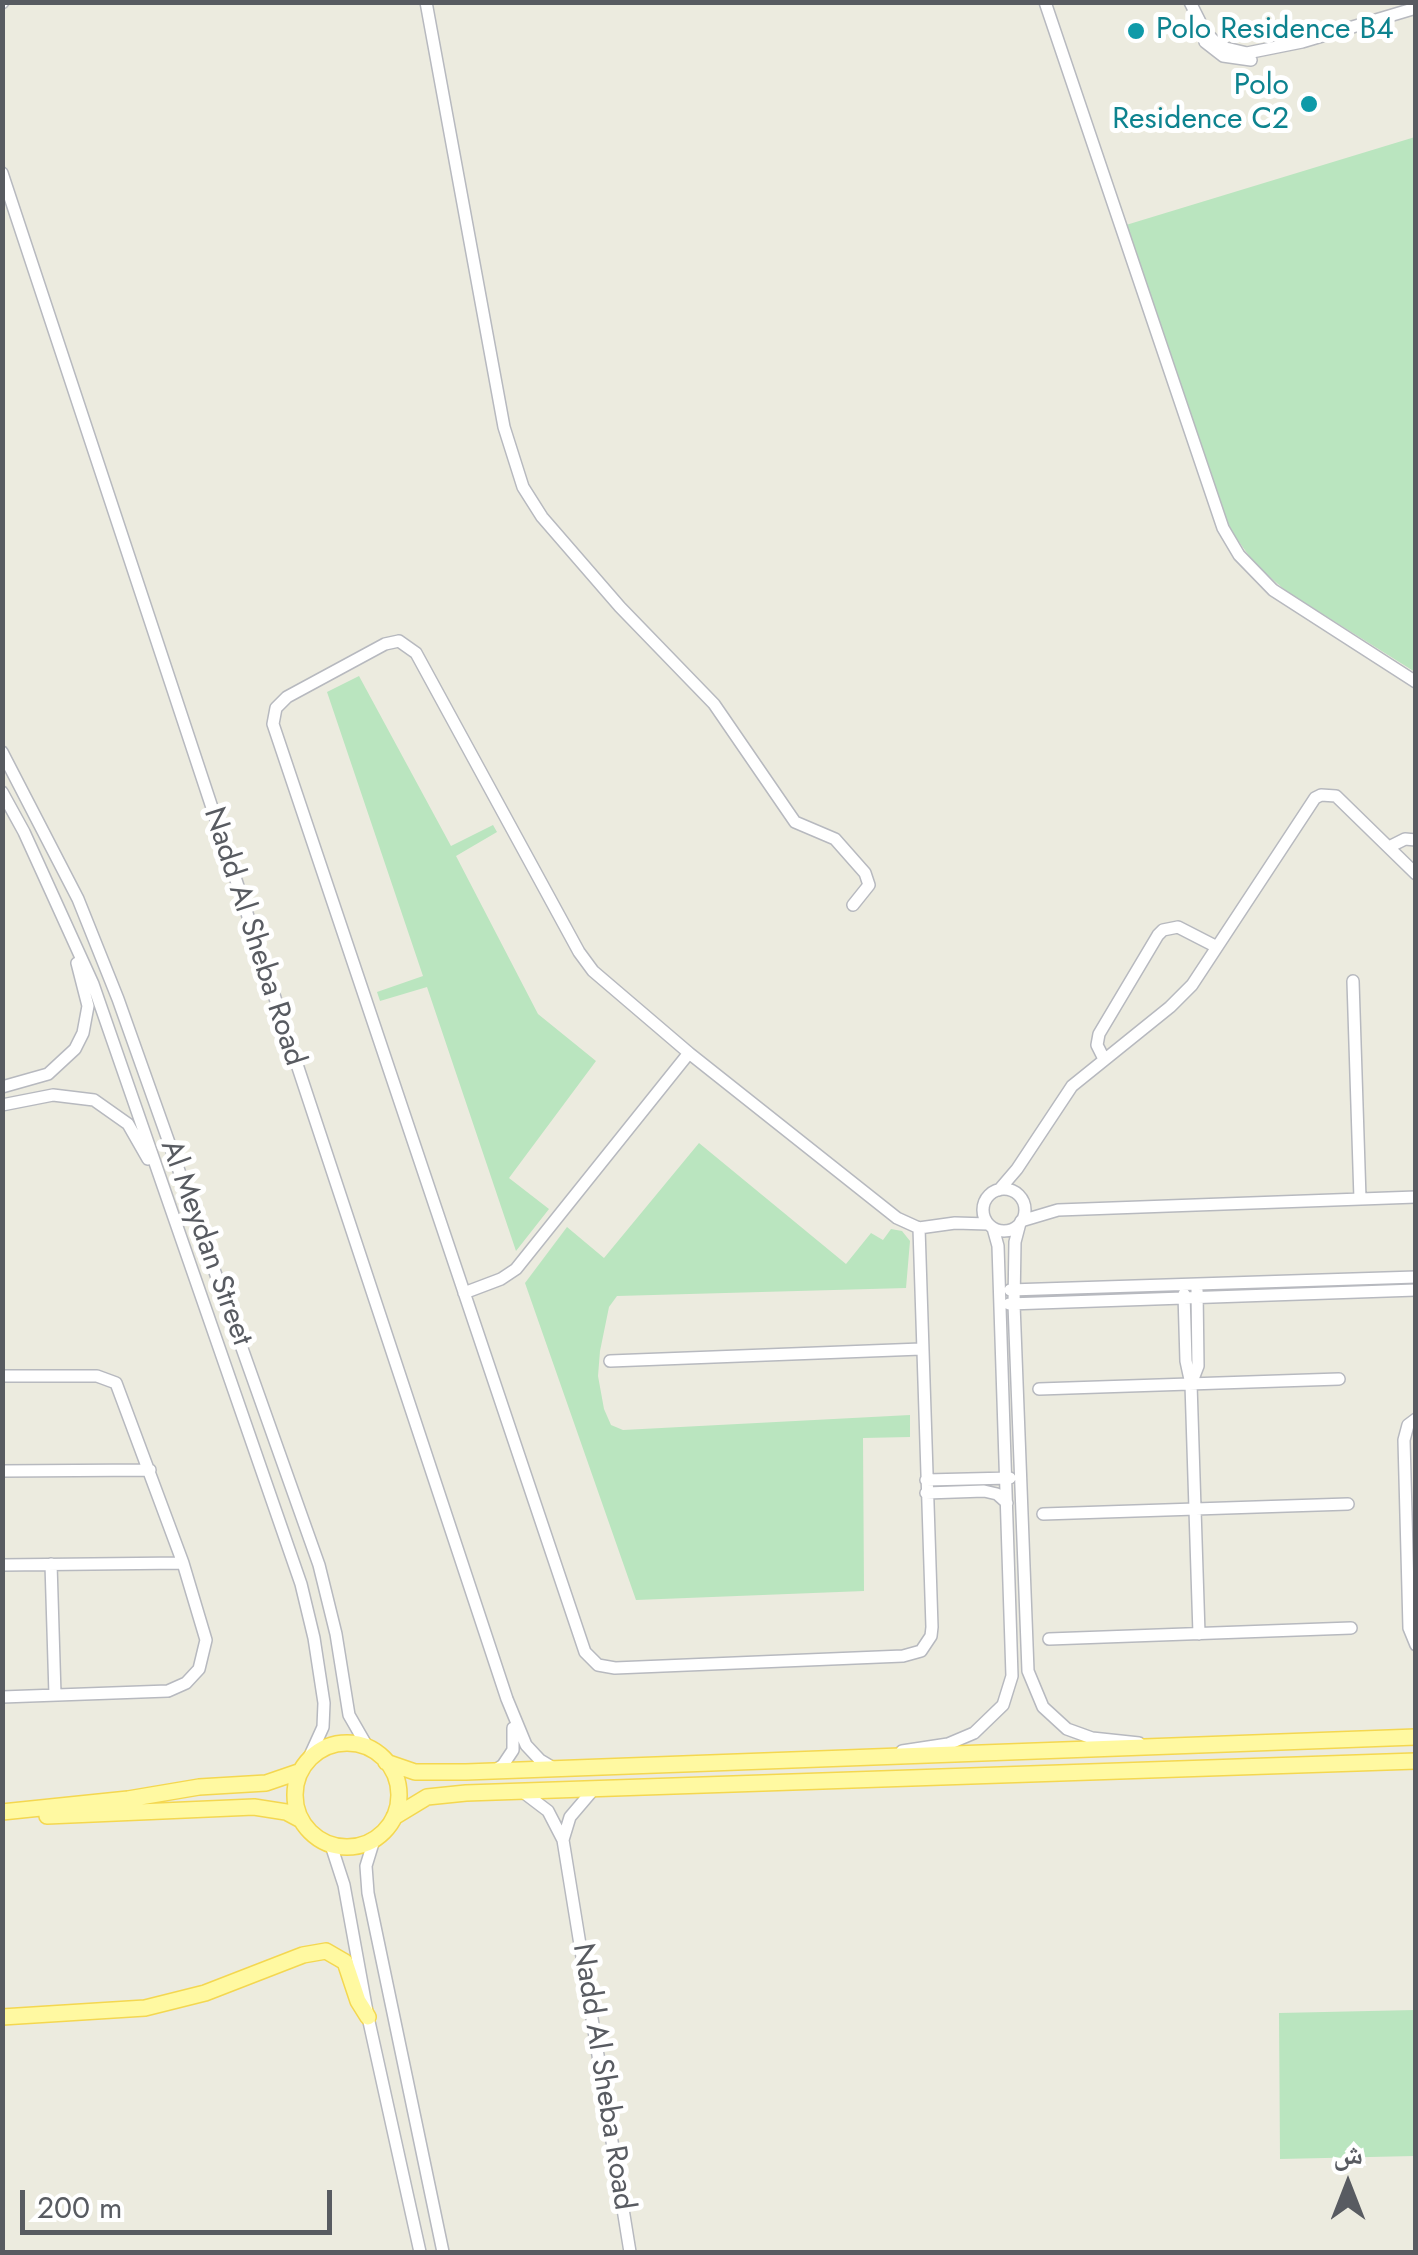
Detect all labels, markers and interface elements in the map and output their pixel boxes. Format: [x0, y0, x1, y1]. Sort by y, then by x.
place label: Polo Residence B4 [1156, 13, 1394, 49]
marker: Polo Residence B4 [1125, 20, 1147, 42]
place label: Polo Residence C2 [1112, 69, 1289, 140]
marker: Polo Residence C2 [1298, 93, 1320, 115]
street label: Nadd Al Sheba Road [194, 803, 312, 1071]
street label: Al Meydan Street [151, 1135, 259, 1351]
street label: Nadd Al Sheba Road [563, 1941, 641, 2213]
text: ش [1333, 2134, 1363, 2175]
north arrow [1298, 2135, 1398, 2235]
scale bar [25, 2170, 338, 2232]
text: 200 m [37, 2186, 122, 2229]

